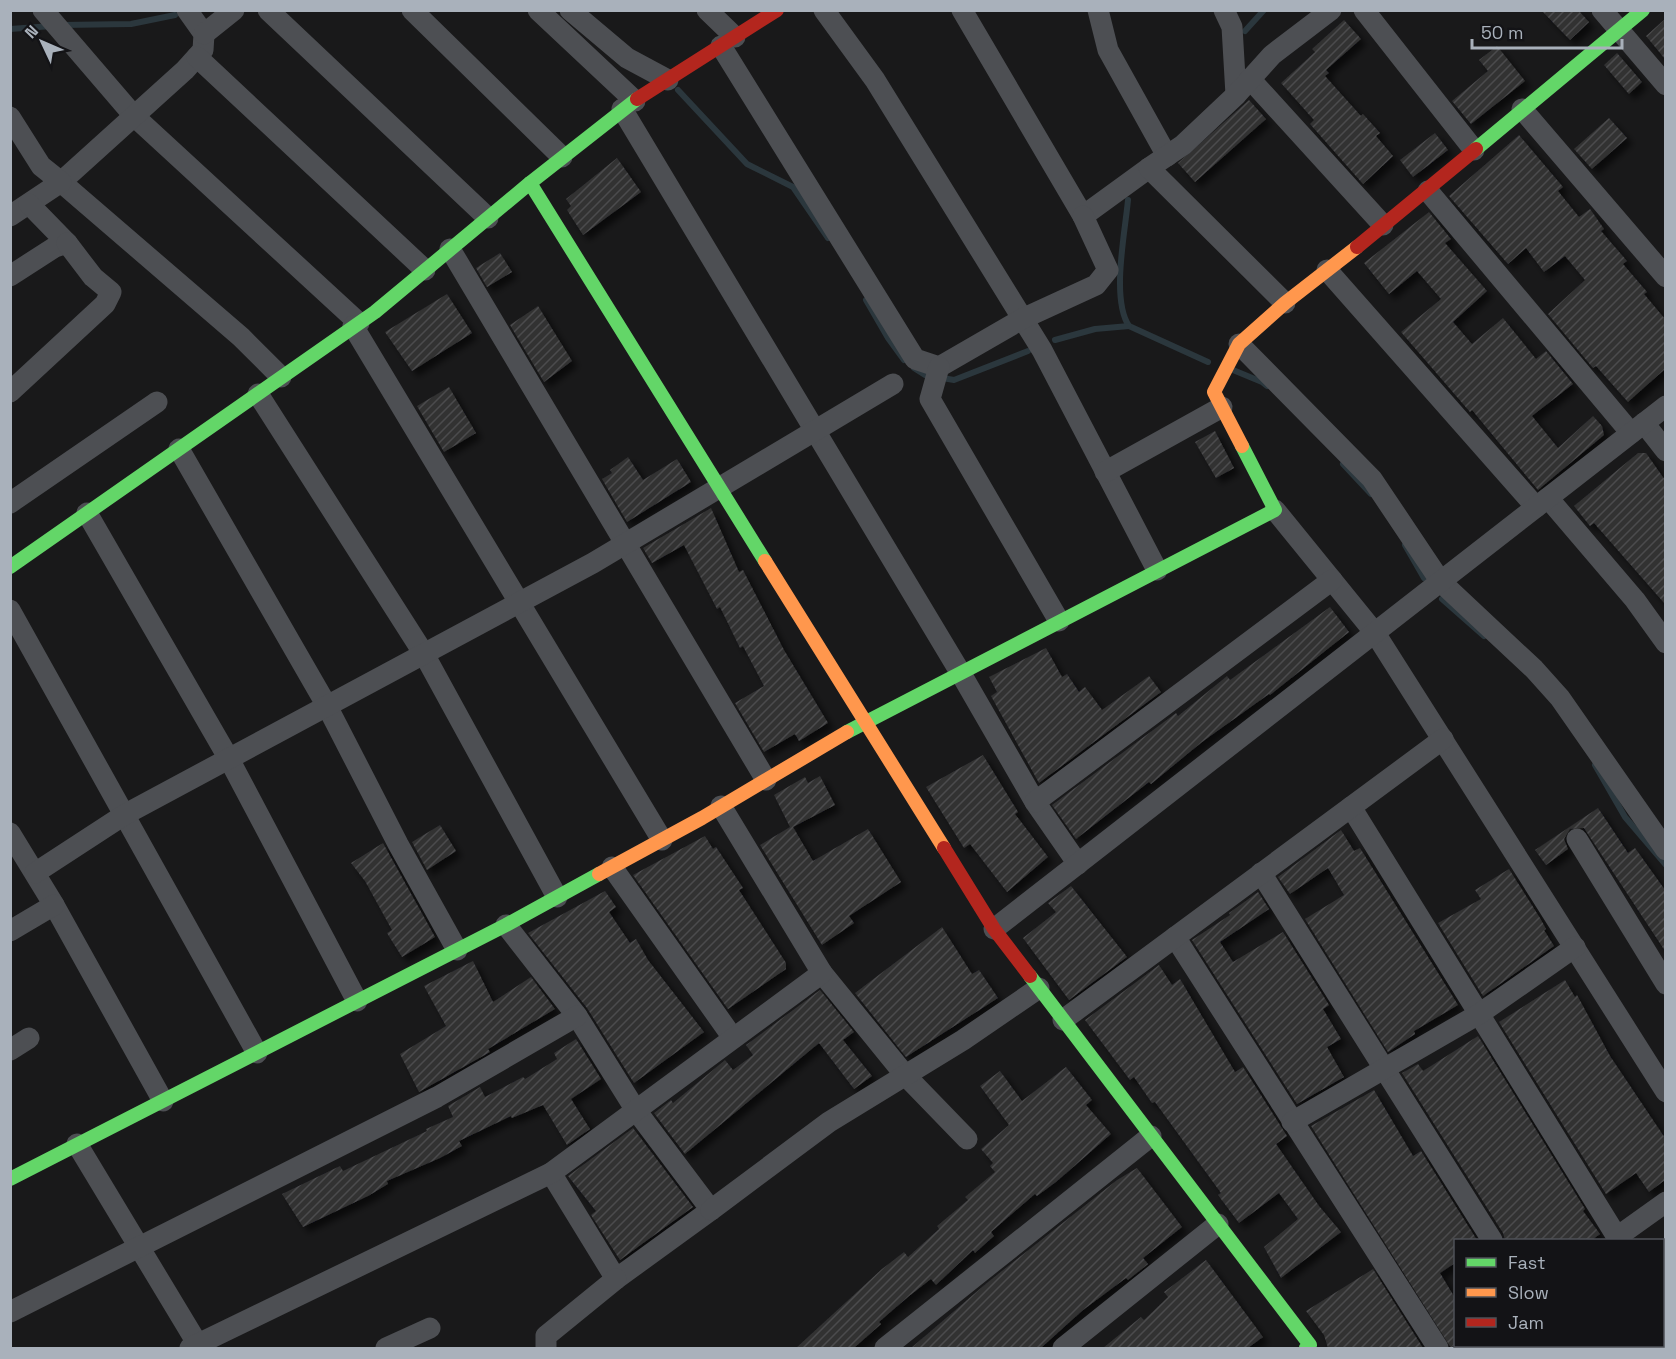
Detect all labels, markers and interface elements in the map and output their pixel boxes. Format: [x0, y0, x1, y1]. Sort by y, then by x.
north arrow [12, 12, 72, 72]
scale bar [1472, 12, 1622, 50]
text: N [20, 21, 43, 43]
text: 50 m [1481, 21, 1523, 44]
legend [1454, 1239, 1664, 1347]
text: Fast [1508, 1251, 1545, 1274]
text: Slow [1508, 1281, 1549, 1304]
text: Jam [1508, 1311, 1544, 1334]

